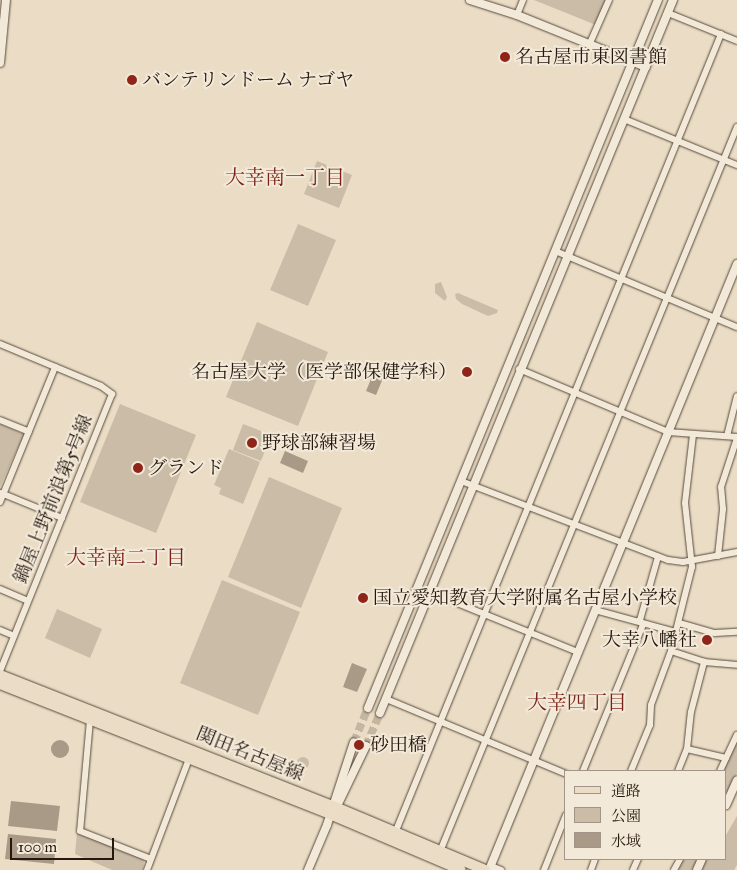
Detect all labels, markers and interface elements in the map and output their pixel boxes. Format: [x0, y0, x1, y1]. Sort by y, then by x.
place label: 名古屋市東図書館 [515, 46, 667, 68]
marker: 名古屋市東図書館 [499, 51, 511, 63]
place label: バンテリンドーム ナゴヤ [142, 69, 355, 91]
marker: バンテリンドーム ナゴヤ [126, 74, 138, 86]
district label: 大幸南一丁目 [225, 165, 345, 189]
place label: 名古屋大学（医学部保健学科） [191, 361, 457, 383]
marker: 名古屋大学（医学部保健学科） [461, 366, 473, 378]
street label: 鍋屋上野前浪第5号線 [9, 411, 97, 587]
place label: 野球部練習場 [262, 432, 376, 454]
marker: 野球部練習場 [246, 437, 258, 449]
place label: グランド [148, 457, 224, 479]
marker: グランド [132, 462, 144, 474]
district label: 大幸南二丁目 [66, 545, 186, 569]
place label: 国立愛知教育大学附属名古屋小学校 [373, 587, 677, 609]
marker: 国立愛知教育大学附属名古屋小学校 [357, 592, 369, 604]
place label: 大幸八幡社 [602, 629, 697, 651]
marker: 大幸八幡社 [701, 634, 713, 646]
district label: 大幸四丁目 [527, 690, 627, 714]
street label: 関田名古屋線 [193, 722, 307, 786]
place label: 砂田橋 [370, 734, 427, 756]
marker: 砂田橋 [352, 738, 366, 752]
legend [564, 770, 727, 860]
text: 道路 [611, 782, 641, 800]
text: 公園 [611, 807, 641, 825]
scale bar [12, 828, 116, 860]
text: 水域 [611, 832, 641, 850]
text: 100 m [18, 838, 57, 856]

